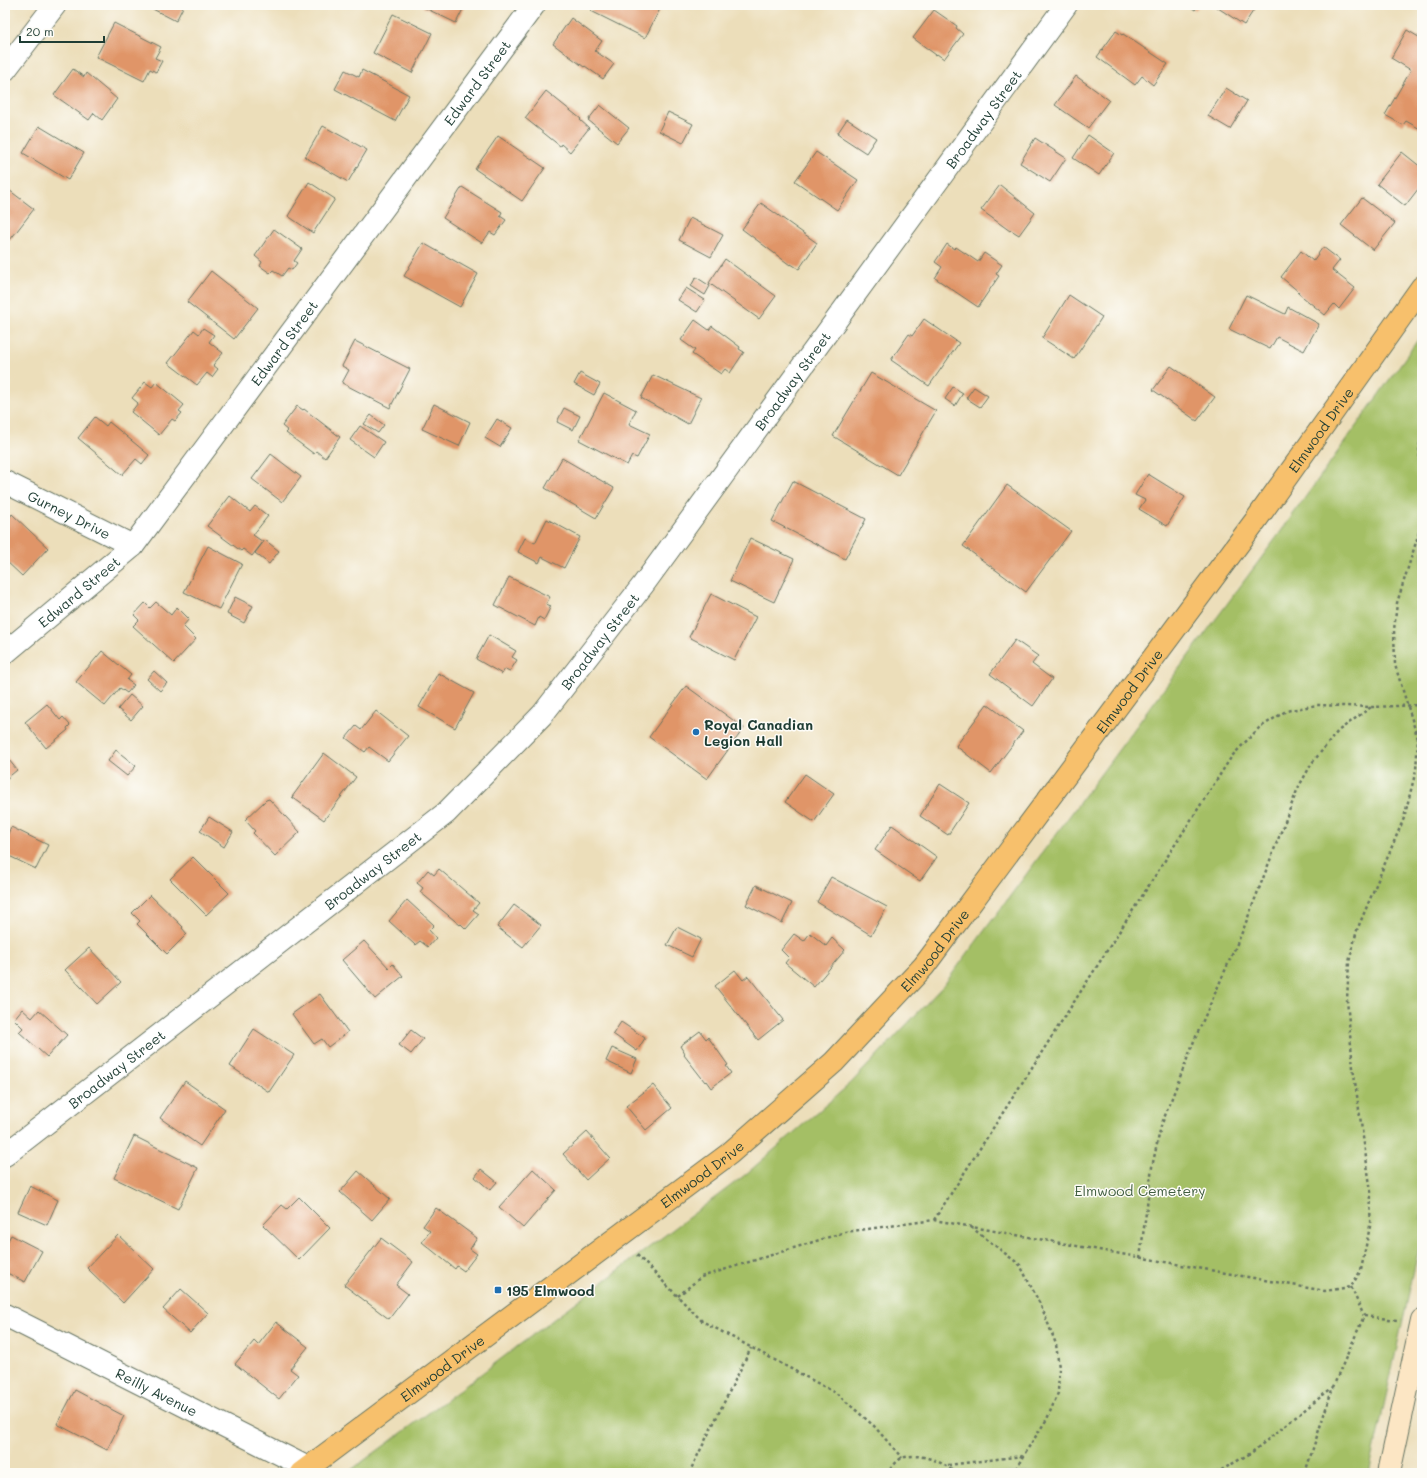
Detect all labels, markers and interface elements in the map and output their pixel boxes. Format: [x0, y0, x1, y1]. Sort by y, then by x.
scale bar [20, 18, 104, 44]
text: 20 m [26, 23, 54, 39]
street label: Edward Street [439, 36, 515, 129]
street label: Broadway Street [941, 66, 1025, 172]
street label: Edward Street [246, 296, 322, 389]
street label: Broadway Street [750, 327, 834, 434]
street label: Elmwood Drive [1283, 383, 1357, 476]
street label: Gurney Drive [25, 486, 114, 543]
street label: Edward Street [34, 552, 124, 631]
street label: Broadway Street [556, 589, 643, 693]
street label: Elmwood Drive [1091, 645, 1166, 737]
place label: Royal Canadian Legion Hall [704, 715, 813, 750]
marker: Royal Canadian Legion Hall [691, 727, 701, 737]
street label: Broadway Street [320, 826, 425, 914]
street label: Elmwood Drive [896, 905, 973, 995]
street label: Broadway Street [64, 1025, 169, 1112]
street label: Elmwood Drive [656, 1136, 748, 1212]
park label: Elmwood Cemetery [1074, 1181, 1206, 1200]
place label: 195 Elmwood [506, 1281, 594, 1300]
marker: 195 Elmwood [493, 1285, 503, 1295]
street label: Elmwood Drive [396, 1330, 488, 1406]
street label: Reilly Avenue [113, 1363, 201, 1420]

